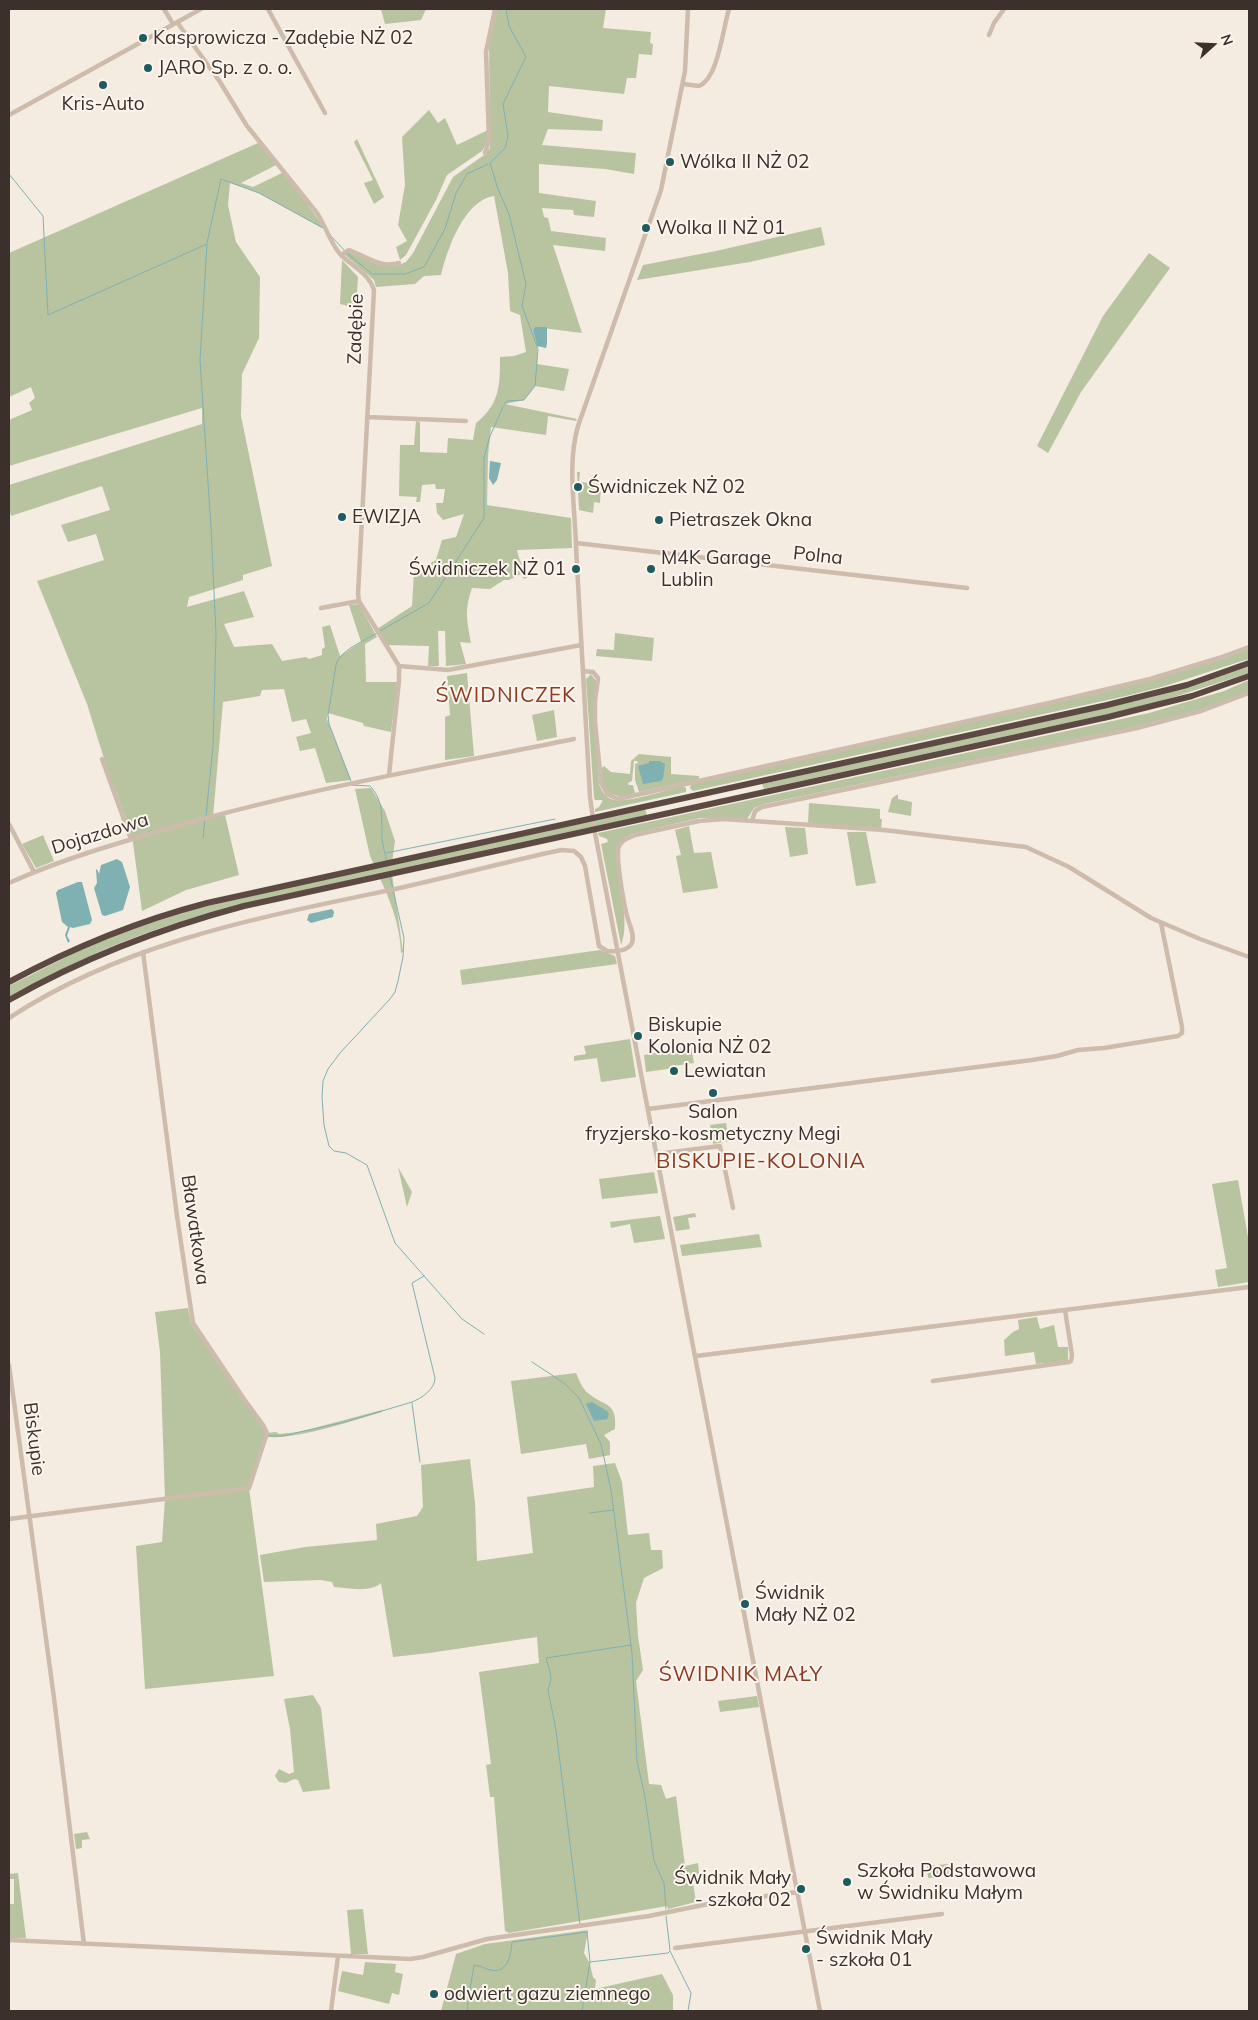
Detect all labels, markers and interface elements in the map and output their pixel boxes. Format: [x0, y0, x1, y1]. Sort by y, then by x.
north arrow [1188, 20, 1238, 70]
place label: Kasprowicza - Zadębie NŻ 02 [153, 27, 413, 49]
marker: Kasprowicza - Zadębie NŻ 02 [137, 32, 149, 44]
text: N [1217, 32, 1237, 48]
place label: JARO Sp. z o. o. [158, 57, 292, 79]
marker: JARO Sp. z o. o. [142, 62, 154, 74]
marker: Kris-Auto [97, 79, 109, 91]
place label: Kris-Auto [62, 93, 144, 115]
place label: Wólka II NŻ 02 [680, 151, 810, 173]
marker: Wólka II NŻ 02 [664, 156, 676, 168]
place label: Wolka II NŻ 01 [656, 217, 786, 239]
marker: Wolka II NŻ 01 [640, 222, 652, 234]
street label: Zadębie [343, 293, 369, 365]
place label: Świdniczek NŻ 02 [588, 476, 745, 498]
marker: Świdniczek NŻ 02 [572, 481, 584, 493]
place label: EWIZJA [352, 506, 421, 528]
place label: Pietraszek Okna [669, 509, 812, 531]
marker: EWIZJA [336, 511, 348, 523]
marker: Pietraszek Okna [653, 514, 665, 526]
street label: Polna [792, 542, 844, 570]
place label: M4K Garage Lublin [661, 547, 771, 591]
place label: Świdniczek NŻ 01 [409, 558, 566, 580]
marker: Świdniczek NŻ 01 [570, 563, 582, 575]
marker: M4K Garage Lublin [645, 563, 657, 575]
district label: ŚWIDNICZEK [434, 683, 578, 709]
street label: Dojazdowa [49, 808, 151, 860]
place label: Biskupie Kolonia NŻ 02 [648, 1014, 771, 1058]
marker: Biskupie Kolonia NŻ 02 [632, 1030, 644, 1042]
place label: Lewiatan [684, 1060, 766, 1082]
marker: Lewiatan [668, 1065, 680, 1077]
marker: Salon fryzjersko-kosmetyczny Megi [707, 1087, 719, 1099]
place label: Salon fryzjersko-kosmetyczny Megi [585, 1101, 841, 1145]
district label: BISKUPIE-KOLONIA [654, 1149, 868, 1175]
street label: Bławatkowa [176, 1173, 214, 1287]
street label: Biskupie [18, 1401, 50, 1477]
place label: Świdnik Mały NŻ 02 [755, 1582, 856, 1626]
marker: Świdnik Mały NŻ 02 [739, 1598, 751, 1610]
district label: ŚWIDNIK MAŁY [657, 1662, 825, 1688]
place label: Szkoła Podstawowa w Świdniku Małym [857, 1860, 1036, 1904]
place label: Świdnik Mały - szkoła 02 [674, 1867, 791, 1911]
marker: Szkoła Podstawowa w Świdniku Małym [841, 1876, 853, 1888]
marker: Świdnik Mały - szkoła 02 [795, 1883, 807, 1895]
place label: Świdnik Mały - szkoła 01 [816, 1927, 933, 1971]
marker: Świdnik Mały - szkoła 01 [800, 1943, 812, 1955]
place label: odwiert gazu ziemnego [444, 1983, 650, 2005]
marker: odwiert gazu ziemnego [428, 1988, 440, 2000]

